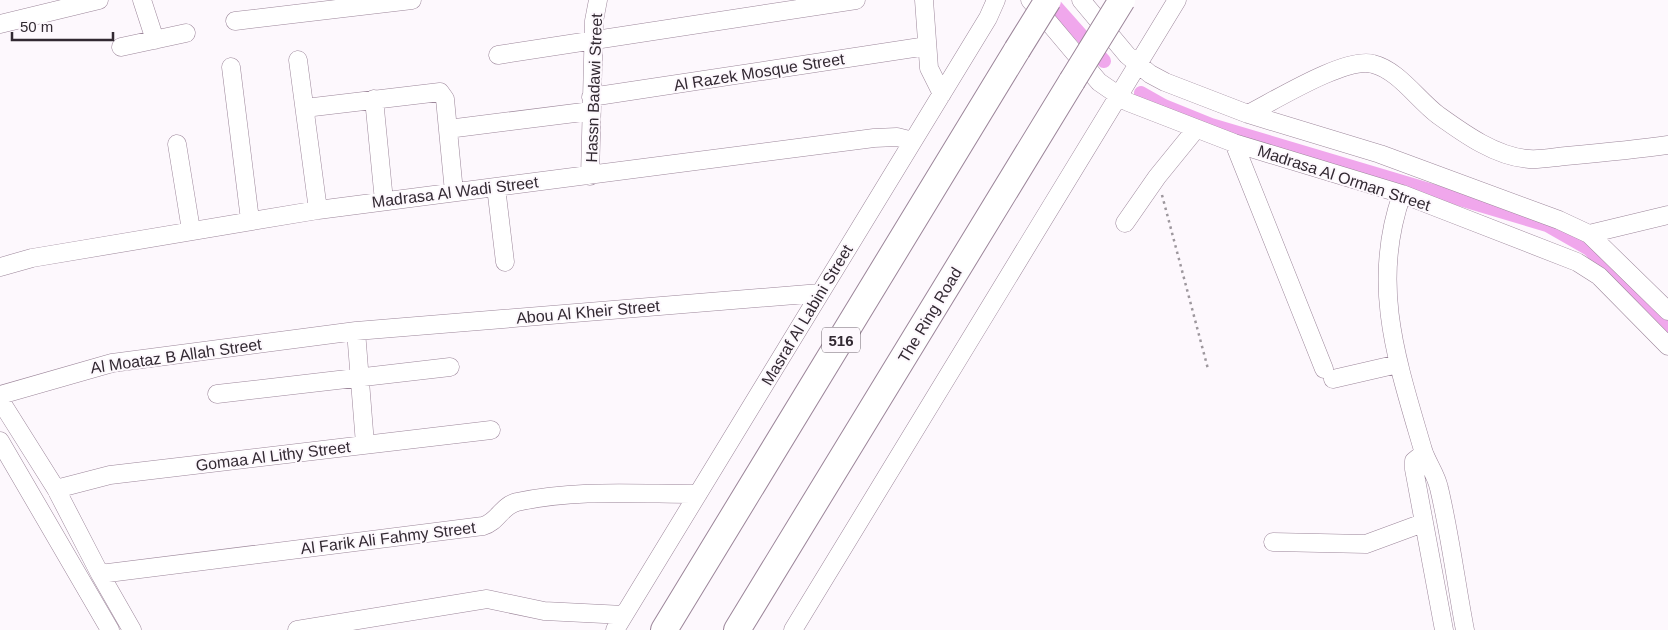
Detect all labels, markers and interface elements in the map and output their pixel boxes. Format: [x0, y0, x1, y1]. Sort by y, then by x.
scale bar [12, 10, 114, 42]
street label: Hassn Badawi Street [583, 12, 605, 163]
text: 50 m [20, 18, 53, 35]
street label: Al Razek Mosque Street [672, 50, 846, 94]
street label: Madrasa Al Orman Street [1256, 142, 1433, 214]
street label: Madrasa Al Wadi Street [371, 173, 540, 211]
street label: Masraf Al Labini Street [758, 241, 856, 388]
street label: The Ring Road [895, 264, 965, 366]
street label: Abou Al Kheir Street [515, 297, 661, 327]
road number: 516 [822, 328, 860, 352]
street label: Al Moataz B Allah Street [89, 335, 263, 376]
street label: Gomaa Al Lithy Street [195, 438, 352, 474]
street label: Al Farik Ali Fahmy Street [300, 519, 477, 557]

